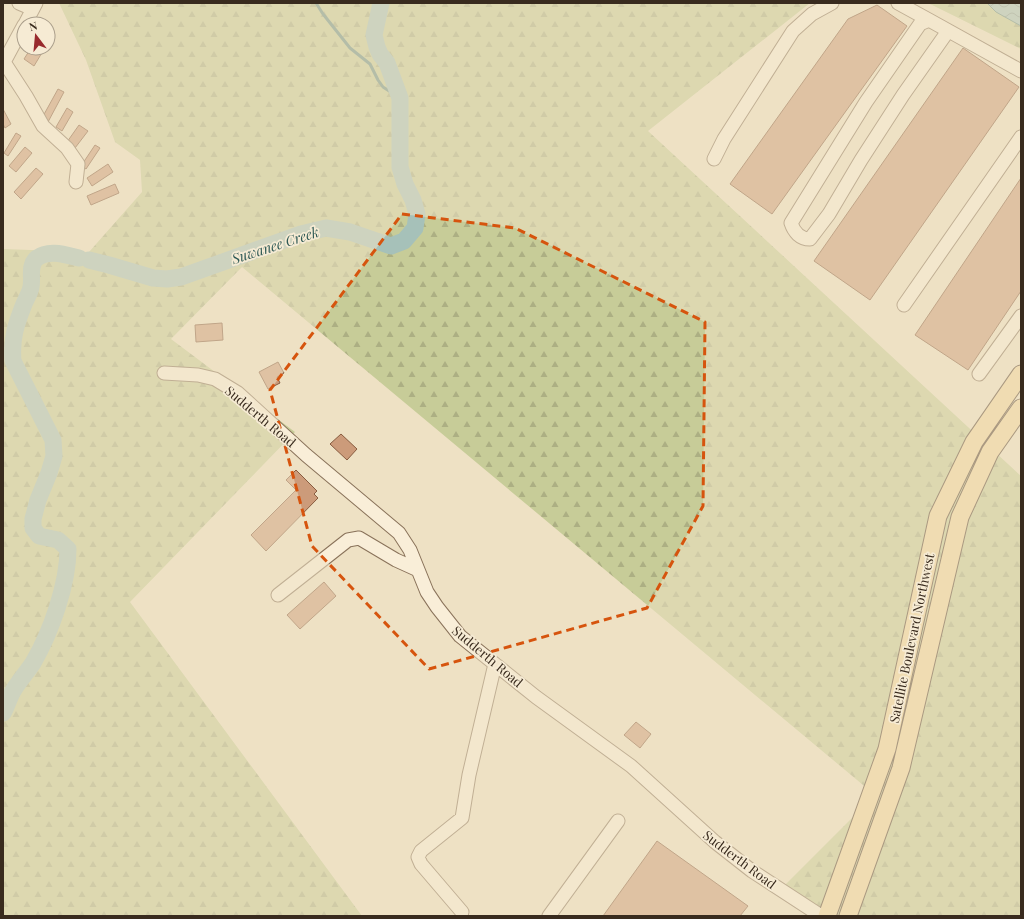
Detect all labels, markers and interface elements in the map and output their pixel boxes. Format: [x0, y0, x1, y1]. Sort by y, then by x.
north arrow [16, 16, 56, 56]
text: N [27, 18, 39, 34]
water label: Suwanee Creek [228, 222, 321, 268]
street label: Sudderth Road [222, 381, 300, 451]
street label: Satellite Boulevard Northwest [885, 551, 937, 724]
street label: Sudderth Road [449, 621, 527, 691]
street label: Sudderth Road [700, 826, 780, 892]

